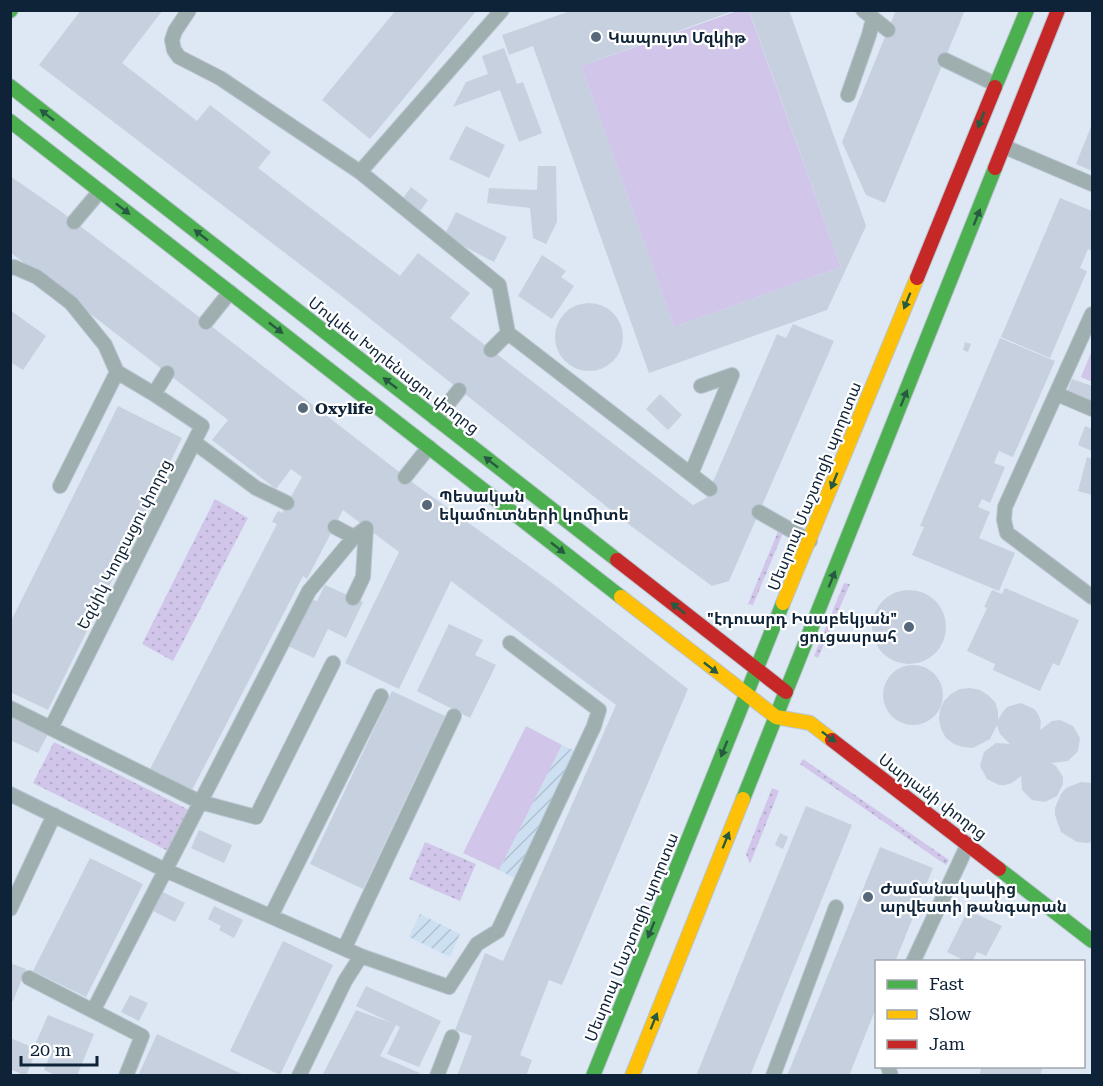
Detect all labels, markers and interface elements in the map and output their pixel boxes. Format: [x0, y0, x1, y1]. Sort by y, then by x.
place label: Կապույտ Մզկիթ [608, 28, 747, 47]
marker: Կապույտ Մզկիթ [589, 30, 603, 44]
one-way arrow [39, 108, 55, 121]
one-way arrow [976, 111, 985, 129]
one-way arrow [115, 202, 131, 215]
one-way arrow [973, 208, 982, 226]
one-way arrow [193, 230, 208, 242]
one-way arrow [902, 292, 912, 310]
street label: Մովսես Խորենացու փողոց [304, 293, 483, 438]
one-way arrow [269, 322, 284, 334]
one-way arrow [382, 377, 398, 390]
street label: Մեսրոպ Մաշտոցի պողոտա [764, 379, 865, 594]
one-way arrow [900, 389, 909, 407]
place label: Oxylife [315, 399, 374, 418]
marker: Oxylife [296, 401, 310, 415]
street label: Եզնիկ Կողբացու փողոց [73, 456, 176, 633]
one-way arrow [483, 456, 499, 469]
one-way arrow [829, 472, 838, 490]
place label: Պեսական եկամուտների կոմիտե [439, 487, 629, 524]
marker: Պեսական եկամուտների կոմիտե [420, 498, 434, 512]
one-way arrow [550, 541, 565, 553]
one-way arrow [828, 570, 837, 588]
one-way arrow [670, 603, 685, 615]
place label: "էդուարդ Իսաբեկյան" ցուցասրահ [707, 609, 897, 646]
marker: "էդուարդ Իսաբեկյան" ցուցասրահ [902, 620, 916, 634]
one-way arrow [704, 661, 719, 673]
one-way arrow [820, 731, 836, 743]
one-way arrow [719, 740, 728, 758]
street label: Սարյանի փողոց [875, 749, 991, 843]
street label: Մեսրոպ Մաշտոցի պողոտա [581, 830, 682, 1045]
one-way arrow [722, 831, 731, 849]
place label: Ժամանակակից արվեստի թանգարան [880, 879, 1067, 916]
marker: Ժամանակակից արվեստի թանգարան [861, 890, 875, 904]
one-way arrow [646, 921, 655, 939]
legend [875, 960, 1085, 1068]
text: Fast [929, 973, 964, 994]
text: Slow [929, 1003, 971, 1024]
one-way arrow [650, 1012, 659, 1030]
scale bar [21, 1029, 98, 1067]
text: Jam [929, 1033, 965, 1054]
text: 20 m [30, 1039, 71, 1060]

